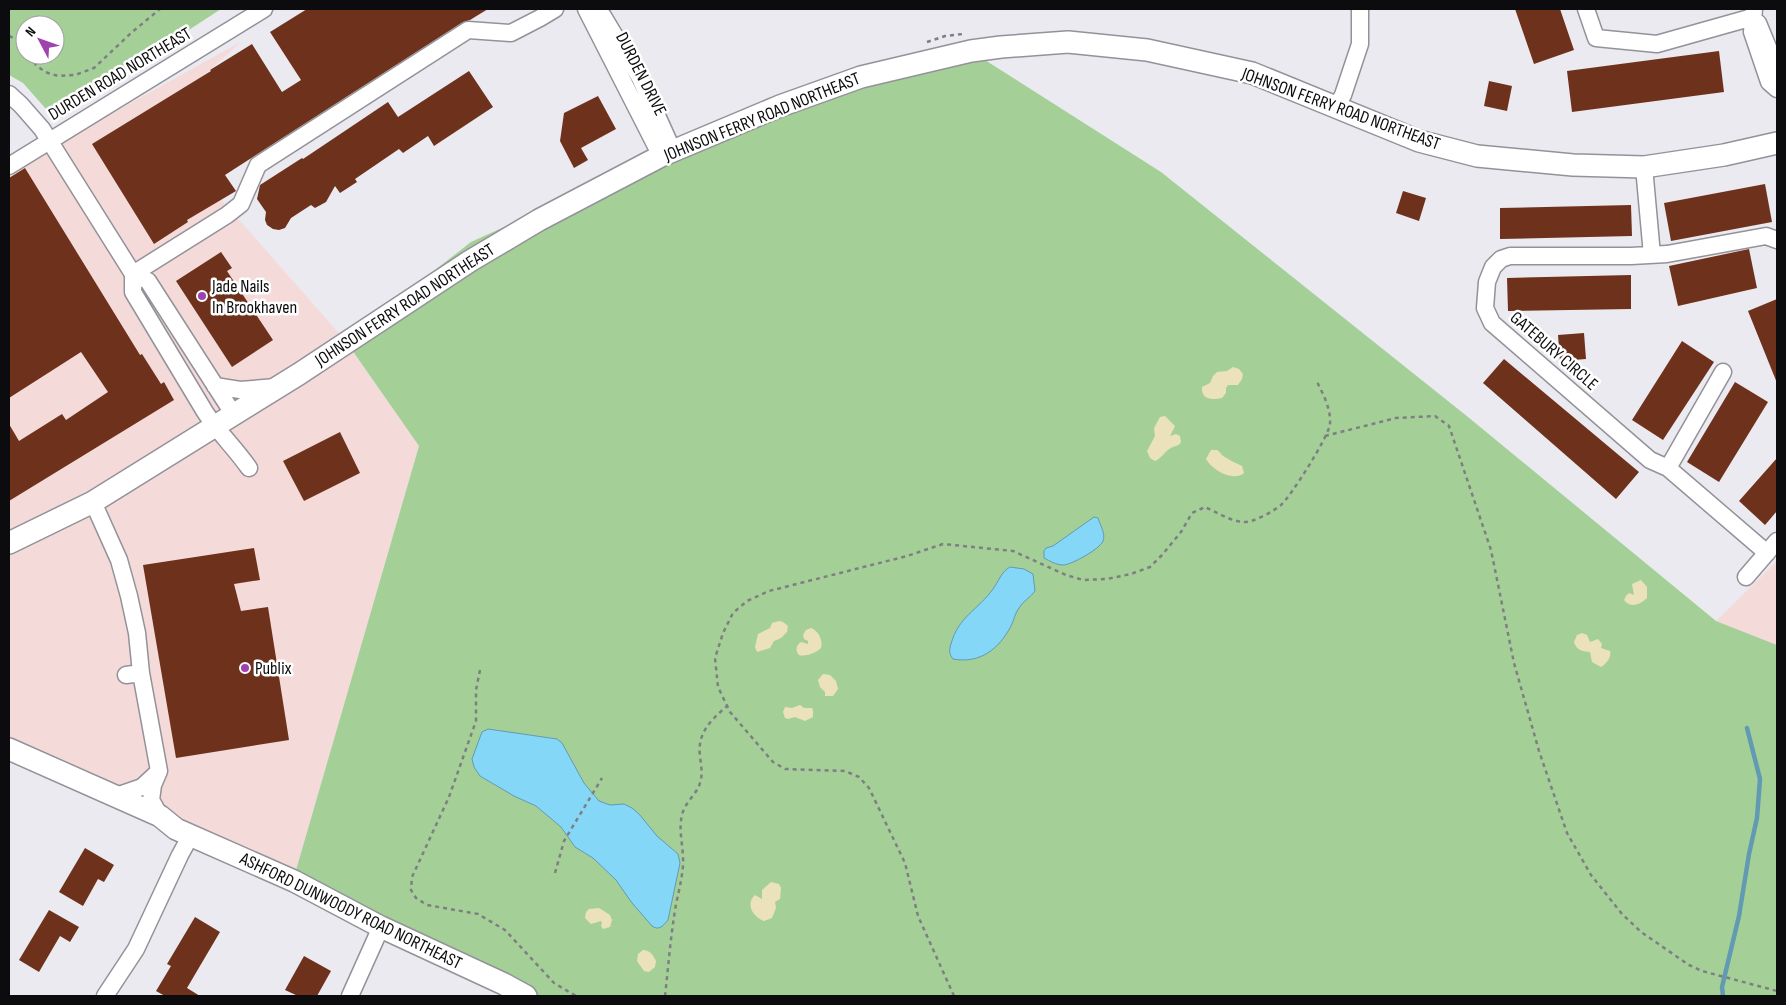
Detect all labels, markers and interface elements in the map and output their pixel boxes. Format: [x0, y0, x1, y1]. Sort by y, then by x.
north arrow [15, 15, 65, 65]
text: N [22, 23, 39, 40]
street label: DURDEN ROAD NORTHEAST [45, 23, 195, 125]
street label: DURDEN DRIVE [611, 29, 671, 119]
street label: JOHNSON FERRY ROAD NORTHEAST [1238, 63, 1443, 155]
street label: JOHNSON FERRY ROAD NORTHEAST [660, 68, 863, 166]
street label: JOHNSON FERRY ROAD NORTHEAST [311, 239, 499, 371]
place label: Jade Nails In Brookhaven [211, 276, 297, 318]
marker: Jade Nails In Brookhaven [196, 290, 208, 302]
street label: GATEBURY CIRCLE [1506, 307, 1602, 395]
place label: Publix [255, 658, 292, 679]
marker: Publix [239, 662, 251, 674]
street label: ASHFORD DUNWOODY ROAD NORTHEAST [236, 848, 465, 974]

